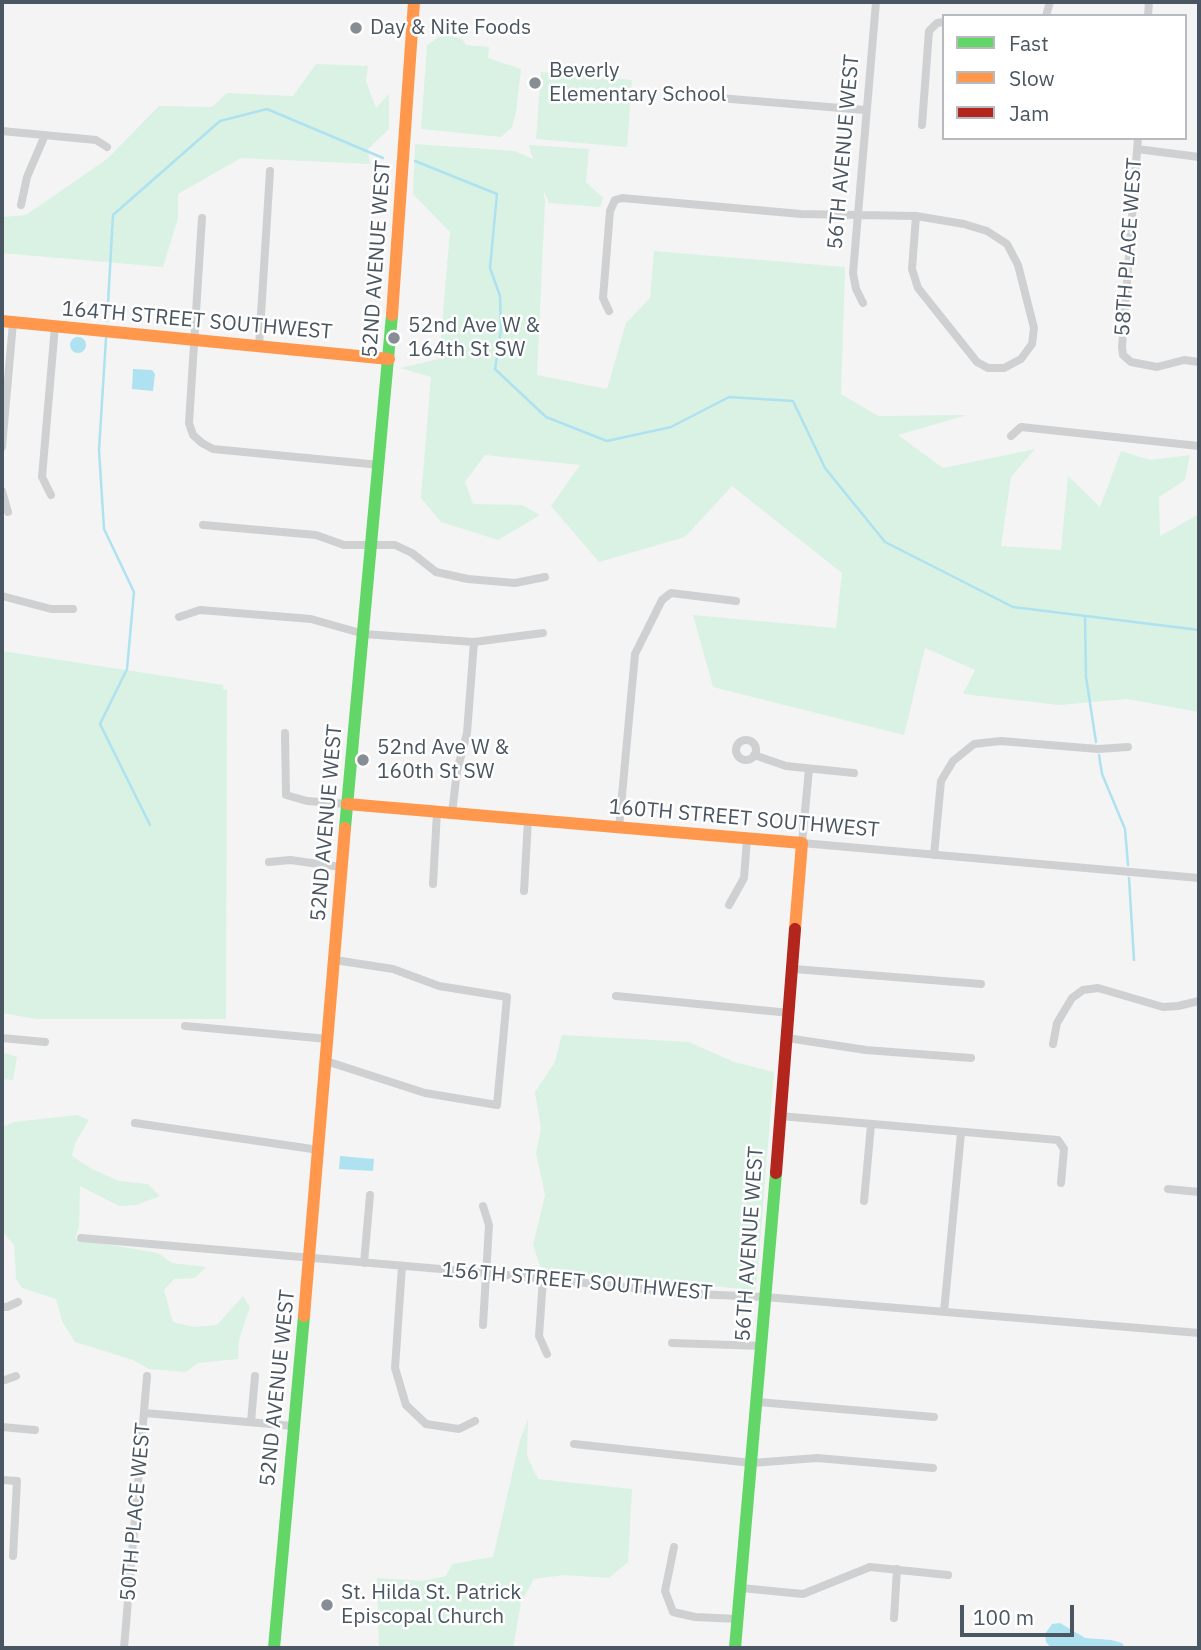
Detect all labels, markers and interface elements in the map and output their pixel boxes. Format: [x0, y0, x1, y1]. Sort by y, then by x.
legend [942, 14, 1187, 140]
place label: Day & Nite Foods [370, 15, 531, 41]
marker: Day & Nite Foods [348, 20, 364, 36]
text: Fast [1009, 29, 1049, 57]
street label: 56TH AVENUE WEST [823, 53, 865, 251]
place label: Beverly Elementary School [549, 58, 726, 108]
text: Slow [1009, 64, 1055, 92]
marker: Beverly Elementary School [527, 75, 543, 91]
text: Jam [1009, 99, 1049, 127]
street label: 58TH PLACE WEST [1110, 157, 1148, 337]
street label: 52ND AVENUE WEST [358, 159, 396, 359]
street label: 164TH STREET SOUTHWEST [61, 297, 333, 345]
place label: 52nd Ave W & 164th St SW [408, 313, 540, 363]
marker: 52nd Ave W & 164th St SW [386, 330, 402, 346]
street label: 52ND AVENUE WEST [306, 723, 348, 923]
place label: 52nd Ave W & 160th St SW [377, 735, 509, 785]
marker: 52nd Ave W & 160th St SW [355, 752, 371, 768]
street label: 160TH STREET SOUTHWEST [608, 795, 880, 843]
street label: 56TH AVENUE WEST [731, 1145, 769, 1343]
street label: 156TH STREET SOUTHWEST [441, 1258, 713, 1306]
street label: 52ND AVENUE WEST [255, 1288, 301, 1488]
street label: 50TH PLACE WEST [116, 1422, 156, 1602]
place label: St. Hilda St. Patrick Episcopal Church [341, 1580, 521, 1630]
scale bar [963, 1590, 1077, 1634]
marker: St. Hilda St. Patrick Episcopal Church [319, 1597, 335, 1613]
text: 100 m [973, 1603, 1034, 1631]

